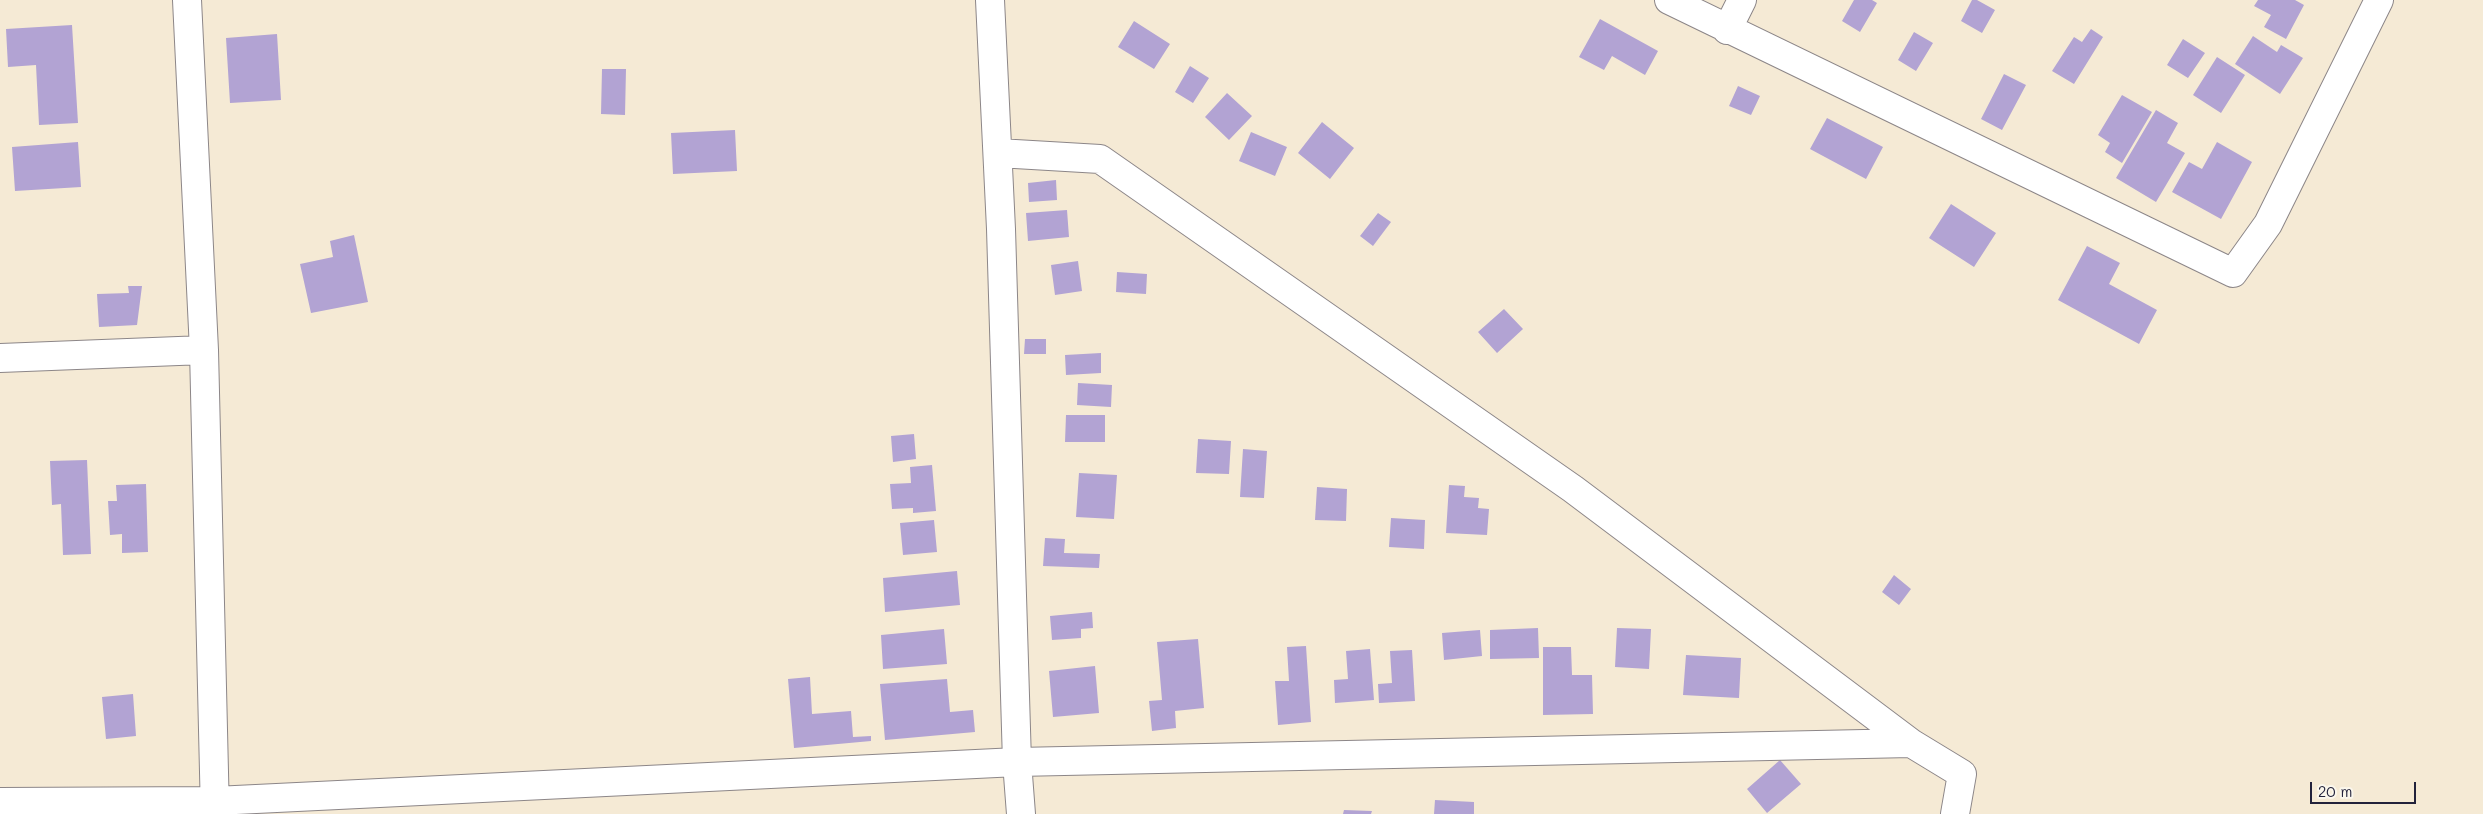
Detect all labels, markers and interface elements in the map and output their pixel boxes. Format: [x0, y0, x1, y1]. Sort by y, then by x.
scale bar [2313, 772, 2419, 804]
text: 20 m [2318, 781, 2352, 801]

